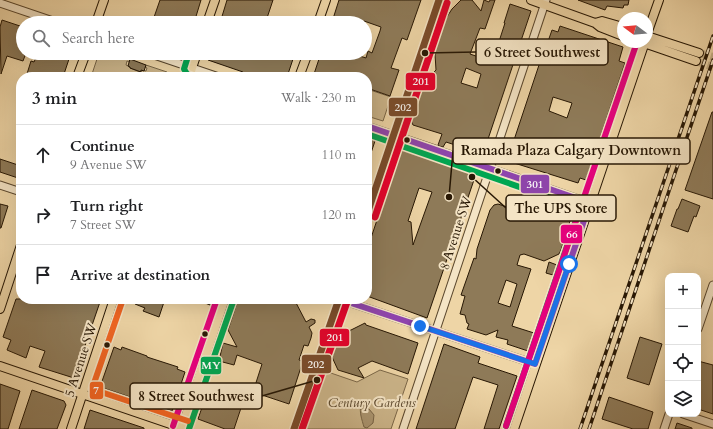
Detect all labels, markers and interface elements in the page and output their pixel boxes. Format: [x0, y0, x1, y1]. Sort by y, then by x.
north arrow [617, 12, 653, 48]
search box [16, 16, 372, 60]
icon: search [30, 27, 52, 49]
text: Search here [62, 28, 135, 48]
callout: 6 Street Southwest [476, 39, 608, 65]
text: 6 Street Southwest [484, 43, 600, 62]
line badge: 201 [405, 72, 436, 91]
text: 201 [413, 74, 429, 89]
text: 3 min [32, 87, 77, 110]
text: Walk · 230 m [281, 89, 356, 107]
line badge: 202 [388, 97, 418, 117]
text: 202 [395, 100, 412, 115]
unlabelled marker [402, 135, 412, 145]
text: Continue [70, 136, 135, 156]
callout: Ramada Plaza Calgary Downtown [453, 138, 690, 164]
text: Ramada Plaza Calgary Downtown [461, 141, 681, 160]
icon: ahead [32, 144, 54, 166]
text: 110 m [322, 146, 356, 164]
text: 9 Avenue SW [70, 156, 147, 174]
unlabelled marker [493, 166, 503, 176]
line badge: 301 [520, 174, 550, 194]
text: 301 [527, 177, 543, 192]
street label: 8 Avenue SW [436, 193, 477, 272]
callout: The UPS Store [506, 195, 616, 221]
text: Turn right [70, 196, 143, 216]
text: The UPS Store [514, 199, 608, 218]
icon: right [32, 204, 54, 226]
text: 120 m [322, 206, 356, 224]
text: 7 Street SW [70, 216, 136, 234]
line badge: 66 [560, 224, 583, 244]
text: 66 [566, 227, 578, 242]
route start [560, 255, 578, 273]
icon: arrive [32, 264, 54, 286]
text: Arrive at destination [70, 265, 210, 285]
map controls [665, 273, 701, 417]
button: + [665, 273, 701, 309]
button: − [665, 309, 701, 345]
route end [411, 317, 429, 335]
street label: 5 Avenue SW [61, 320, 102, 399]
line badge: 201 [319, 328, 350, 347]
unlabelled marker [200, 329, 210, 339]
text: 201 [327, 330, 343, 345]
unlabelled marker [102, 340, 112, 350]
button: locate [665, 345, 701, 381]
line badge: 202 [301, 354, 332, 374]
line badge: MY [200, 356, 222, 375]
text: 202 [308, 357, 325, 372]
text: MY [201, 358, 221, 373]
line badge: 7 [89, 381, 104, 400]
button: layers [665, 381, 701, 417]
text: 7 [93, 383, 99, 398]
callout: 8 Street Southwest [130, 383, 262, 409]
text: 8 Street Southwest [138, 387, 254, 406]
park label: Century Gardens [328, 394, 417, 412]

